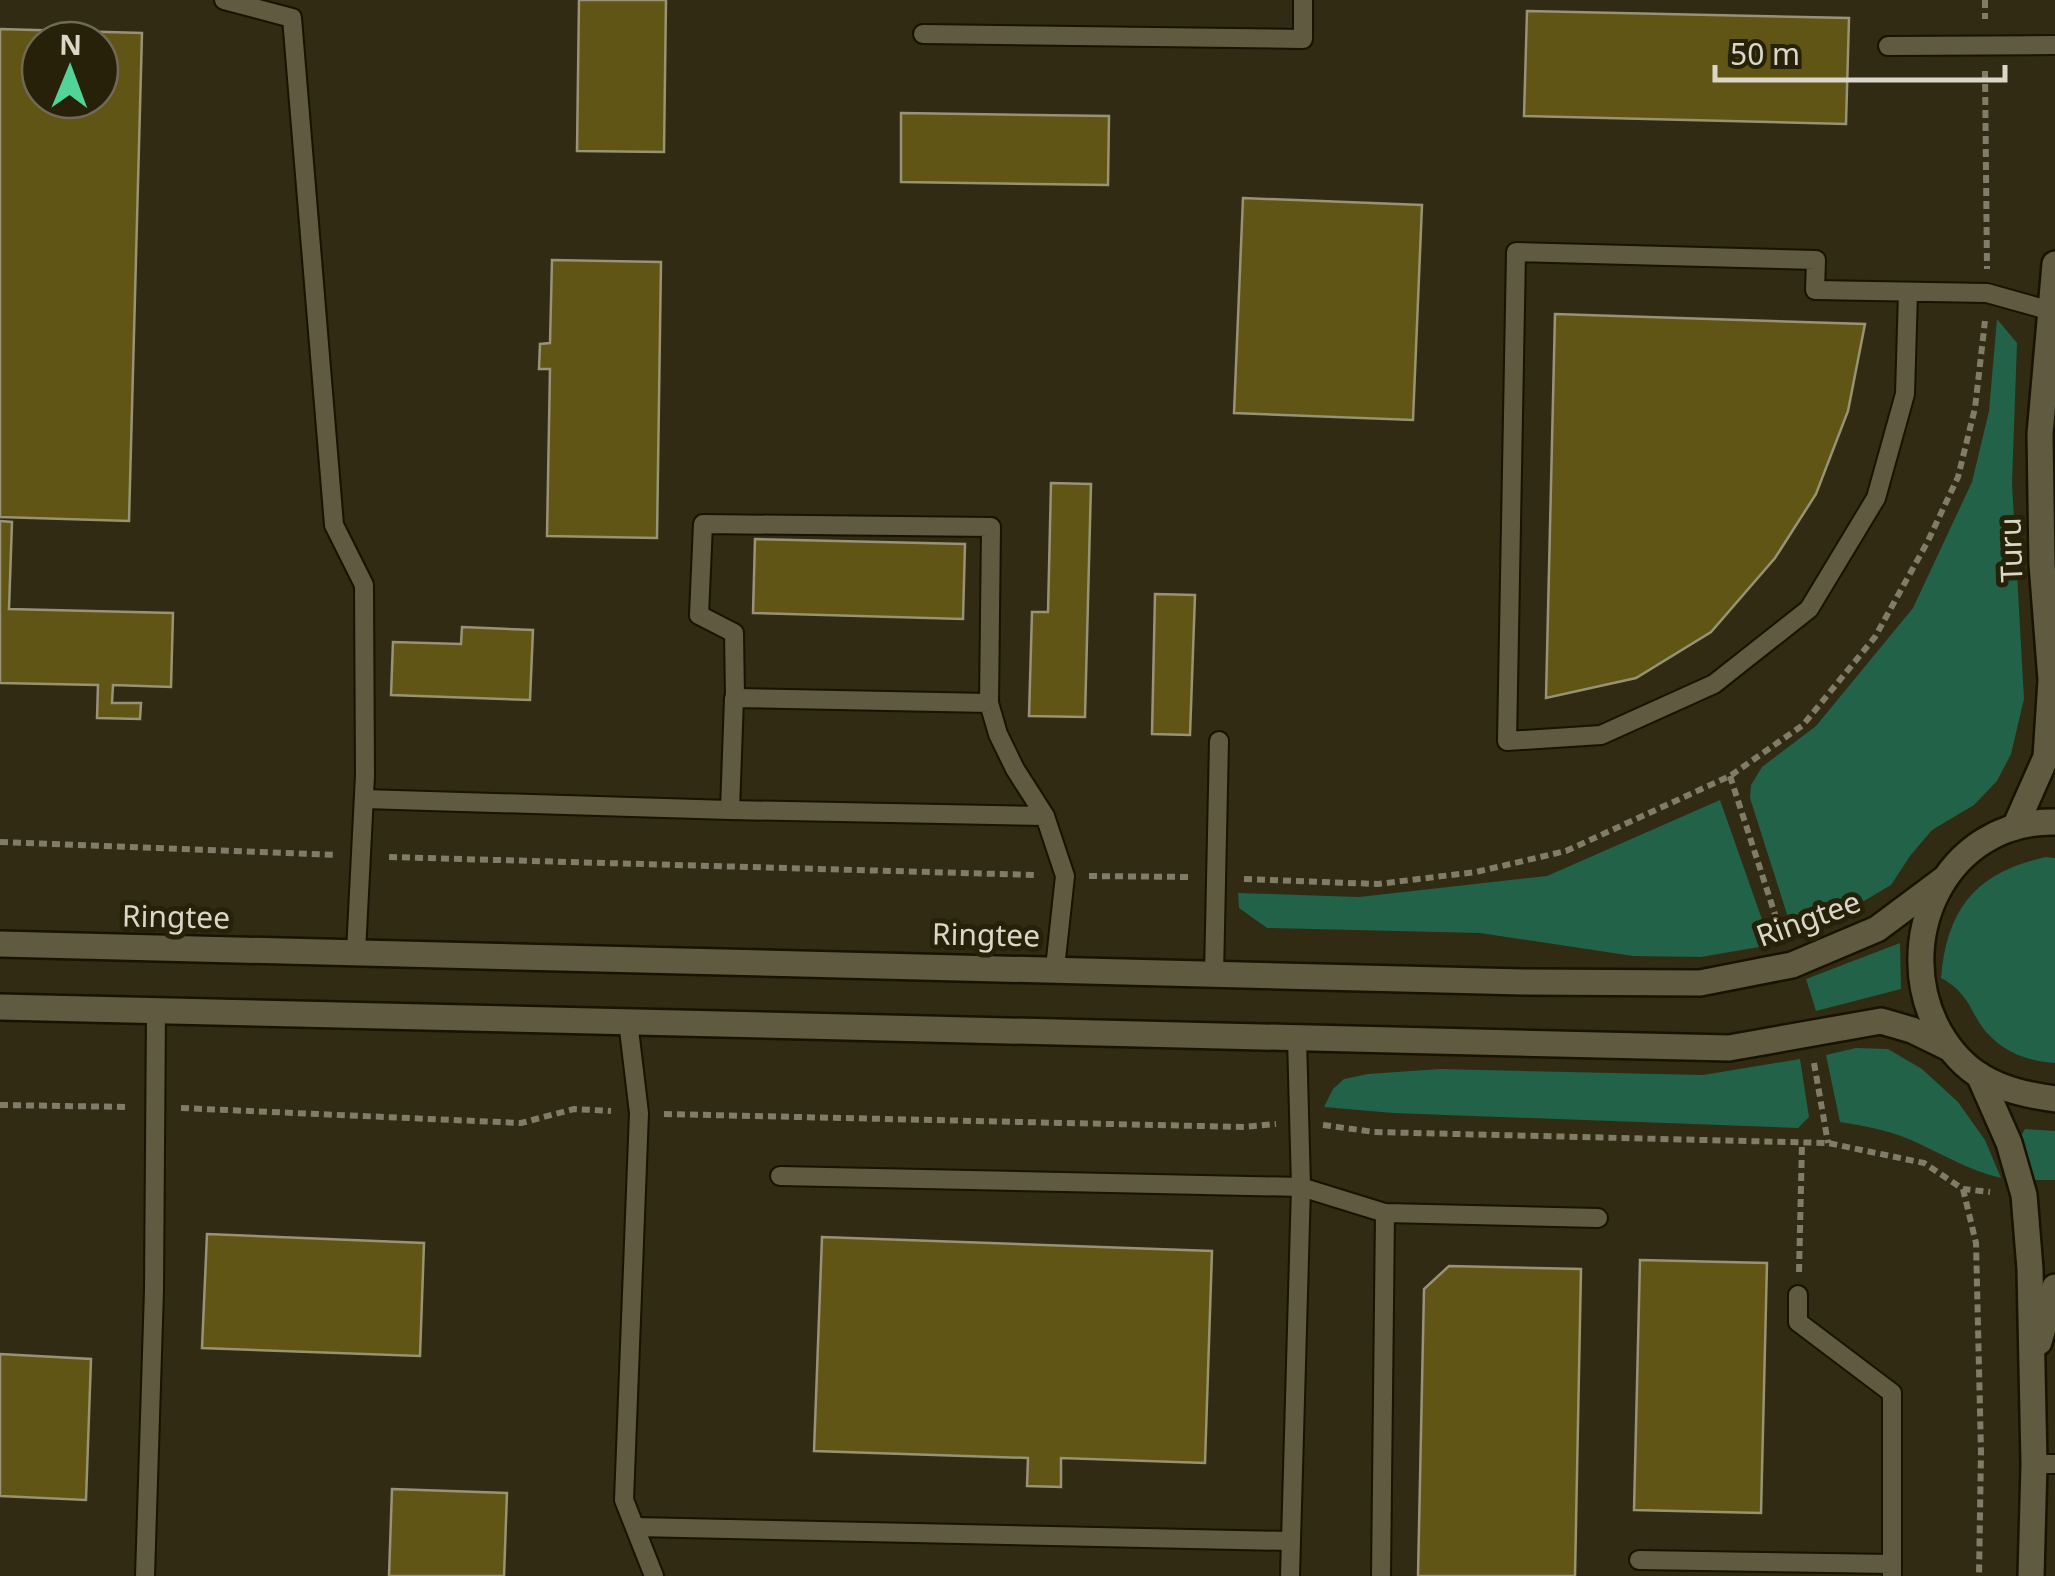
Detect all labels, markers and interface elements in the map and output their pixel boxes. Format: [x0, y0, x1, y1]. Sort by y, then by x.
north arrow [20, 20, 120, 120]
scale bar [1715, 20, 2005, 82]
text: N [59, 25, 82, 63]
text: 50 m [1730, 33, 1800, 74]
street label: Turu [1988, 517, 2032, 583]
street label: Ringtee [1750, 880, 1866, 956]
street label: Ringtee [122, 895, 230, 937]
street label: Ringtee [932, 913, 1040, 955]

